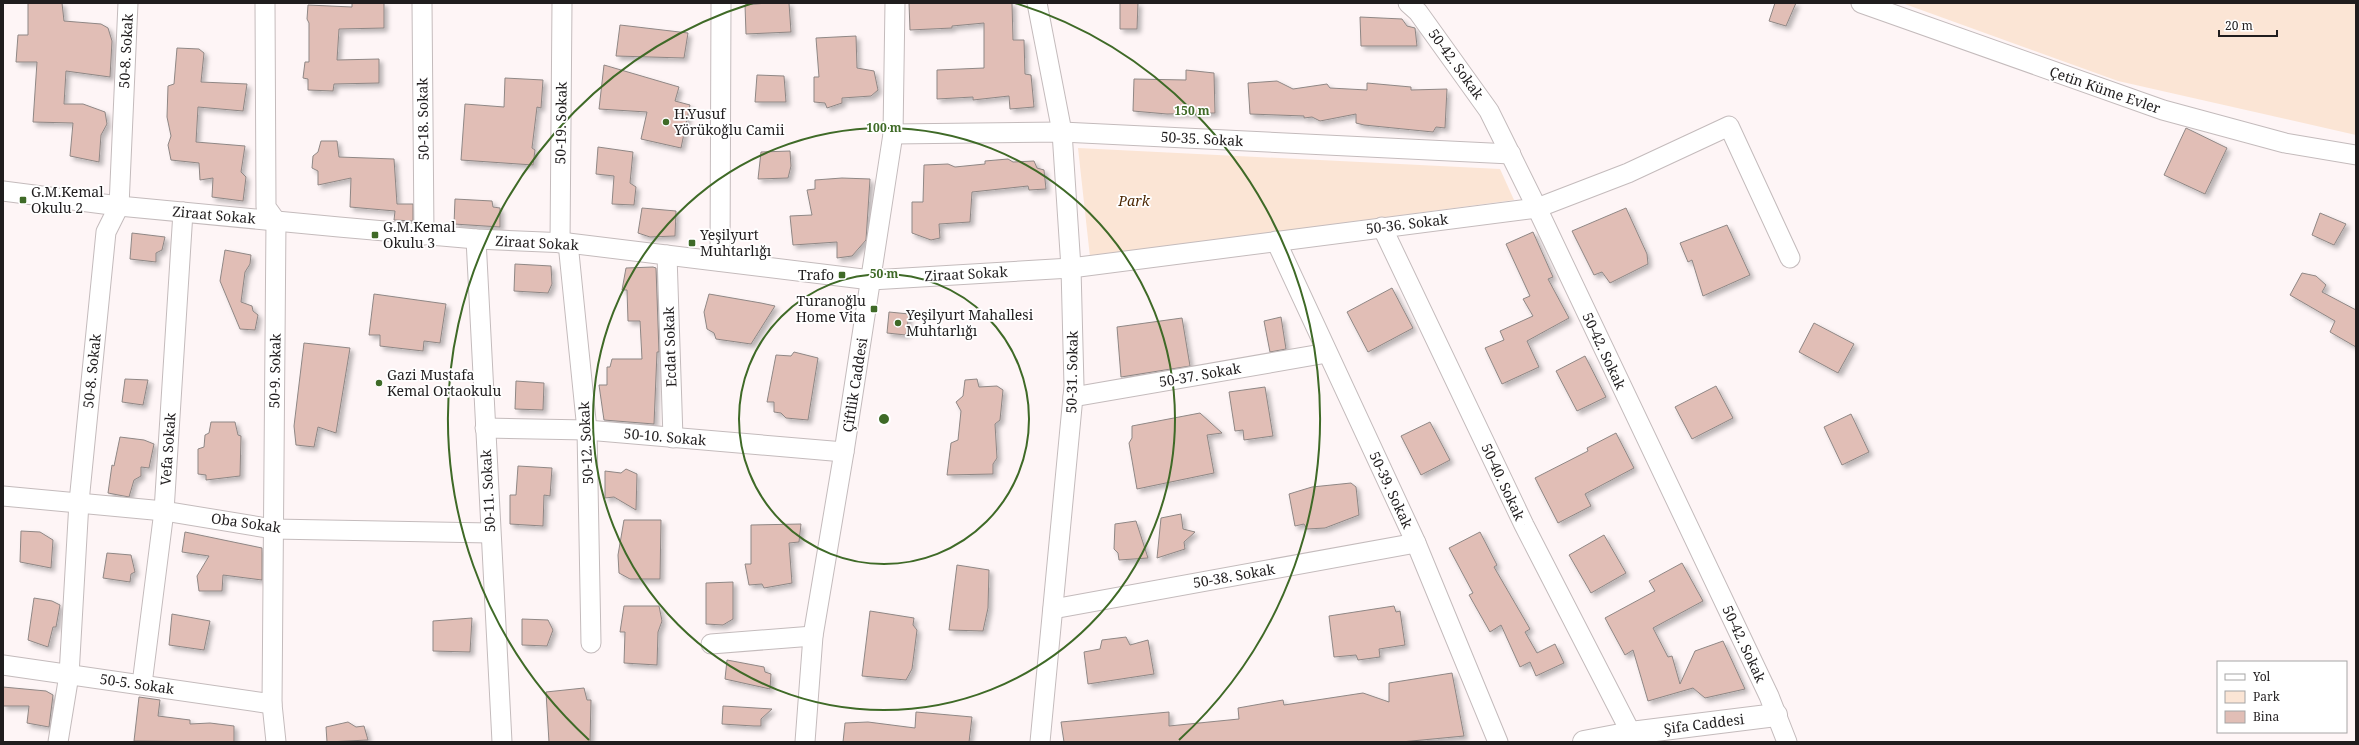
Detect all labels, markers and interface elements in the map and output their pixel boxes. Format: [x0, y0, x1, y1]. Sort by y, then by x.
street label: 50-8. Sokak [114, 12, 137, 89]
scale bar [2219, 12, 2277, 38]
text: 20 m [2225, 17, 2253, 34]
street label: 50-42. Sokak [1424, 25, 1489, 103]
street label: Çetin Küme Evler [2047, 62, 2164, 118]
street label: 50-18. Sokak [412, 77, 433, 161]
street label: 50-19. Sokak [550, 81, 571, 165]
text: 150 m [1174, 102, 1210, 119]
place label: H.Yusuf Yörükoğlu Camii [673, 104, 785, 139]
marker: H.Yusuf Yörükoğlu Camii [661, 117, 671, 127]
text: 100 m [866, 119, 902, 136]
street label: 50-35. Sokak [1160, 127, 1245, 150]
place label: G.M.Kemal Okulu 2 [31, 182, 104, 217]
park label: Park [1117, 191, 1151, 210]
marker: G.M.Kemal Okulu 2 [18, 195, 28, 205]
street label: Ziraat Sokak [172, 201, 257, 228]
street label: 50-36. Sokak [1365, 209, 1450, 238]
place label: G.M.Kemal Okulu 3 [383, 217, 456, 252]
place label: Yeşilyurt Muhtarlığı [699, 225, 772, 260]
marker: G.M.Kemal Okulu 3 [370, 230, 380, 240]
street label: Ziraat Sokak [495, 231, 580, 254]
marker: Yeşilyurt Muhtarlığı [687, 238, 697, 248]
street label: Ziraat Sokak [924, 262, 1009, 285]
place label: Trafo [798, 265, 834, 284]
text: 50 m [870, 265, 898, 282]
marker: Trafo [837, 270, 847, 280]
place label: Turanoğlu Home Vita [796, 291, 866, 326]
marker: Turanoğlu Home Vita [869, 304, 879, 314]
place label: Yeşilyurt Mahallesi Muhtarlığı [905, 305, 1034, 340]
street label: Ecdat Sokak [659, 306, 680, 388]
street label: 50-42. Sokak [1578, 309, 1631, 393]
marker: Yeşilyurt Mahallesi Muhtarlığı [893, 318, 903, 328]
street label: 50-31. Sokak [1061, 330, 1082, 414]
street label: 50-8. Sokak [78, 332, 105, 409]
street label: 50-9. Sokak [264, 333, 285, 409]
street label: Çiftlik Caddesi [838, 336, 871, 434]
street label: 50-37. Sokak [1158, 358, 1243, 391]
place label: Gazi Mustafa Kemal Ortaokulu [387, 365, 501, 400]
marker: Gazi Mustafa Kemal Ortaokulu [374, 378, 384, 388]
street label: 50-12. Sokak [574, 400, 597, 485]
street label: Vefa Sokak [155, 411, 180, 486]
centre of rings [877, 412, 891, 426]
street label: 50-10. Sokak [623, 423, 708, 450]
street label: 50-40. Sokak [1477, 440, 1530, 524]
street label: 50-11. Sokak [476, 448, 499, 533]
street label: 50-39. Sokak [1365, 448, 1418, 532]
street label: Oba Sokak [210, 508, 283, 537]
street label: 50-38. Sokak [1192, 559, 1277, 592]
street label: 50-42. Sokak [1718, 602, 1771, 686]
legend [2217, 661, 2347, 733]
text: Yol [2252, 668, 2271, 685]
street label: 50-5. Sokak [99, 669, 176, 698]
text: Park [2253, 688, 2281, 705]
text: Bina [2253, 708, 2279, 725]
street label: Şifa Caddesi [1663, 709, 1746, 738]

